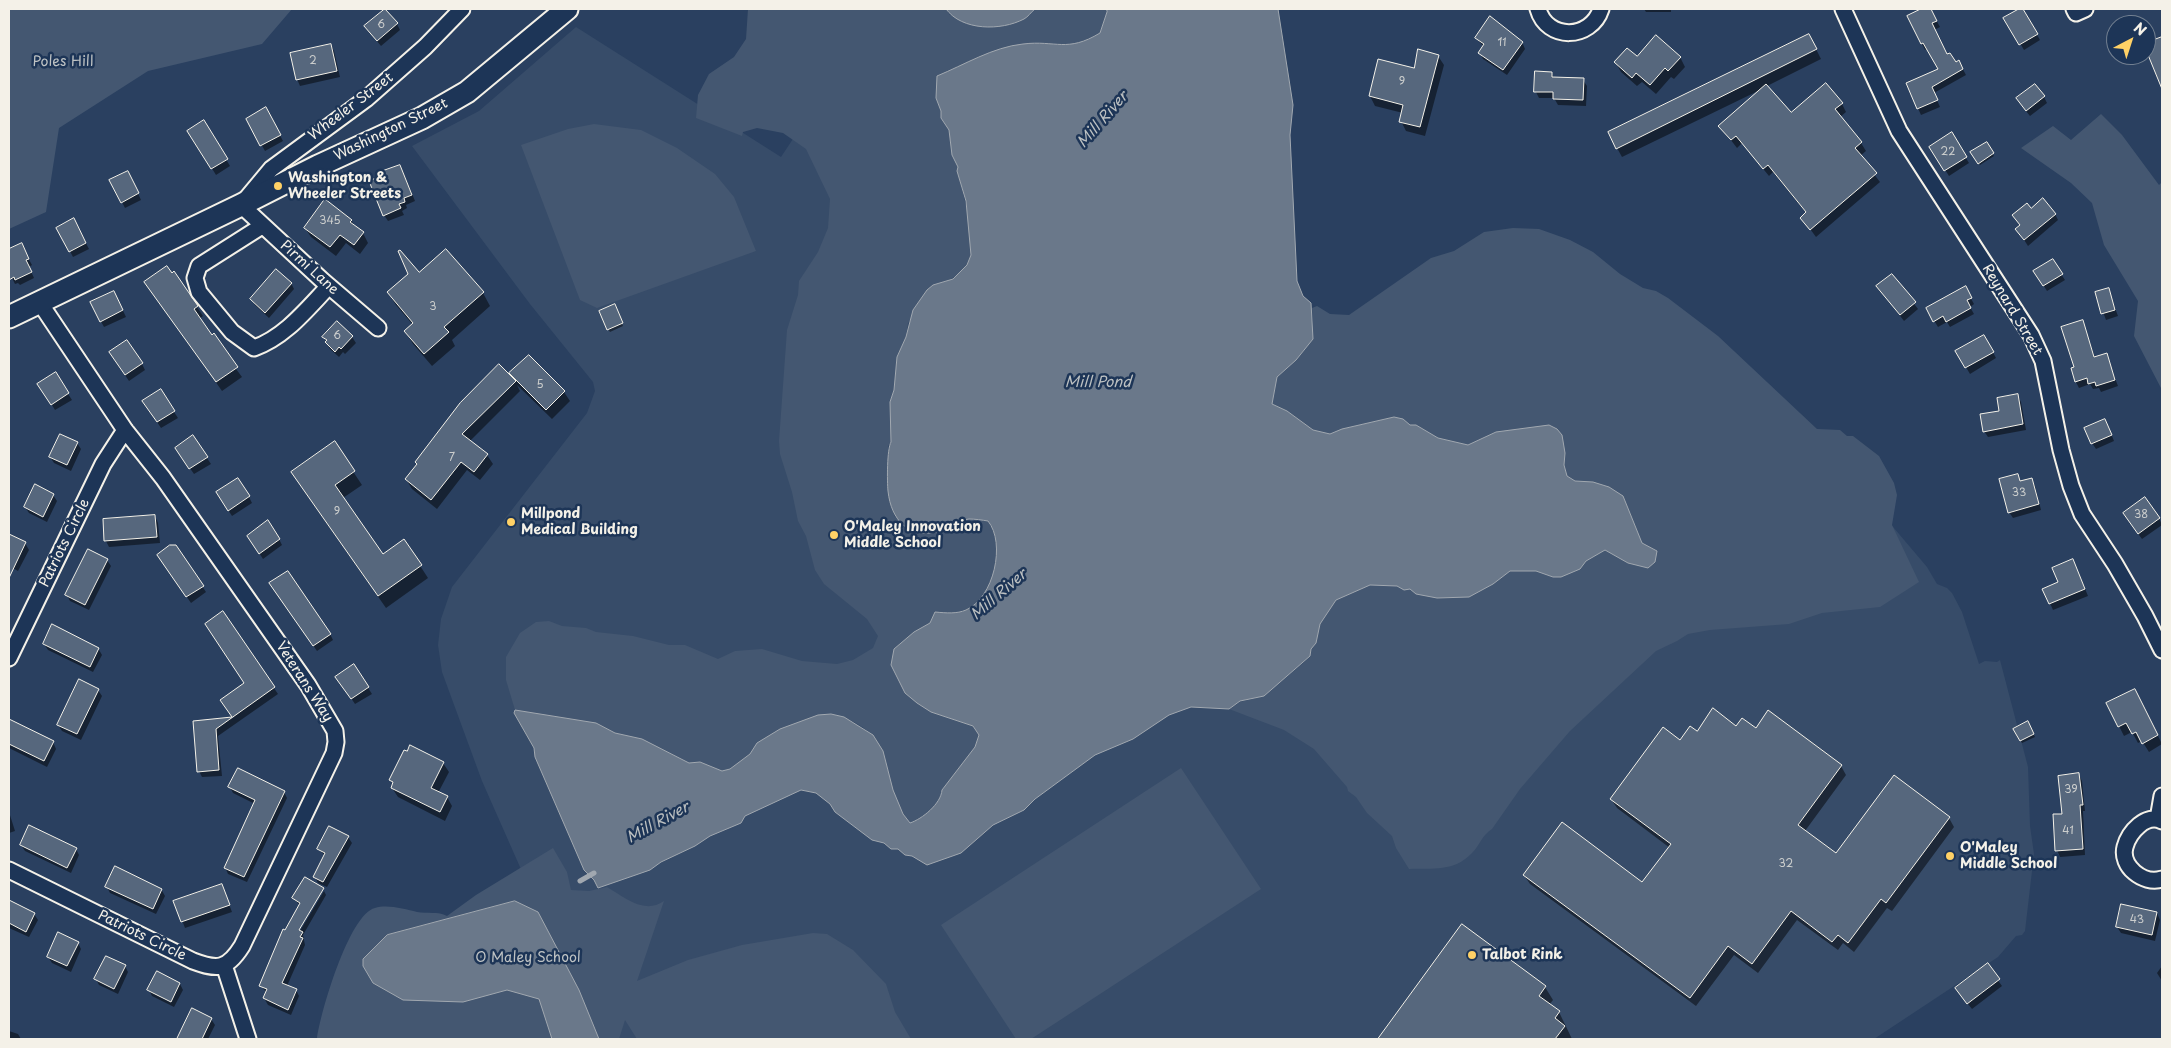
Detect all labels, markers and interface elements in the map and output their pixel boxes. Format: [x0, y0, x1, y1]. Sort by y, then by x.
north arrow [2106, 15, 2156, 65]
text: N [2129, 17, 2151, 41]
house number: 6 [377, 18, 385, 32]
house number: 11 [1497, 36, 1507, 50]
park label: Poles Hill [32, 54, 94, 70]
house number: 2 [309, 54, 317, 68]
street label: Wheeler Street [305, 70, 397, 144]
house number: 9 [1399, 75, 1405, 89]
water label: Mill River [1074, 88, 1132, 152]
street label: Washington Street [331, 95, 451, 165]
house number: 22 [1941, 145, 1955, 159]
place label: Washington & Wheeler Streets [288, 170, 401, 202]
marker: Washington & Wheeler Streets [272, 180, 284, 192]
house number: 345 [319, 214, 341, 228]
street label: Pirmi Lane [276, 237, 342, 299]
street label: Reynard Street [1978, 262, 2046, 358]
house number: 3 [429, 300, 437, 314]
house number: 6 [333, 329, 341, 343]
water label: Mill Pond [1065, 374, 1131, 392]
house number: 5 [536, 378, 544, 392]
house number: 7 [449, 451, 455, 465]
house number: 33 [2012, 486, 2026, 500]
street label: Patriots Circle [36, 496, 94, 590]
house number: 9 [334, 505, 340, 519]
place label: Millpond Medical Building [521, 506, 638, 538]
house number: 38 [2134, 508, 2148, 522]
marker: Millpond Medical Building [505, 516, 517, 528]
place label: O'Maley Innovation Middle School [844, 519, 981, 552]
marker: O'Maley Innovation Middle School [828, 529, 840, 541]
water label: Mill River [967, 566, 1031, 624]
street label: Veterans Way [272, 639, 336, 725]
house number: 39 [2064, 783, 2078, 797]
water label: Mill River [624, 799, 692, 847]
house number: 41 [2062, 824, 2074, 838]
place label: O'Maley Middle School [1960, 840, 2057, 872]
marker: O'Maley Middle School [1944, 850, 1956, 862]
house number: 32 [1779, 857, 1793, 871]
street label: Patriots Circle [95, 907, 189, 965]
house number: 43 [2130, 913, 2144, 927]
place label: Talbot Rink [1482, 947, 1563, 963]
marker: Talbot Rink [1466, 949, 1478, 961]
park label: O Maley School [475, 950, 581, 966]

